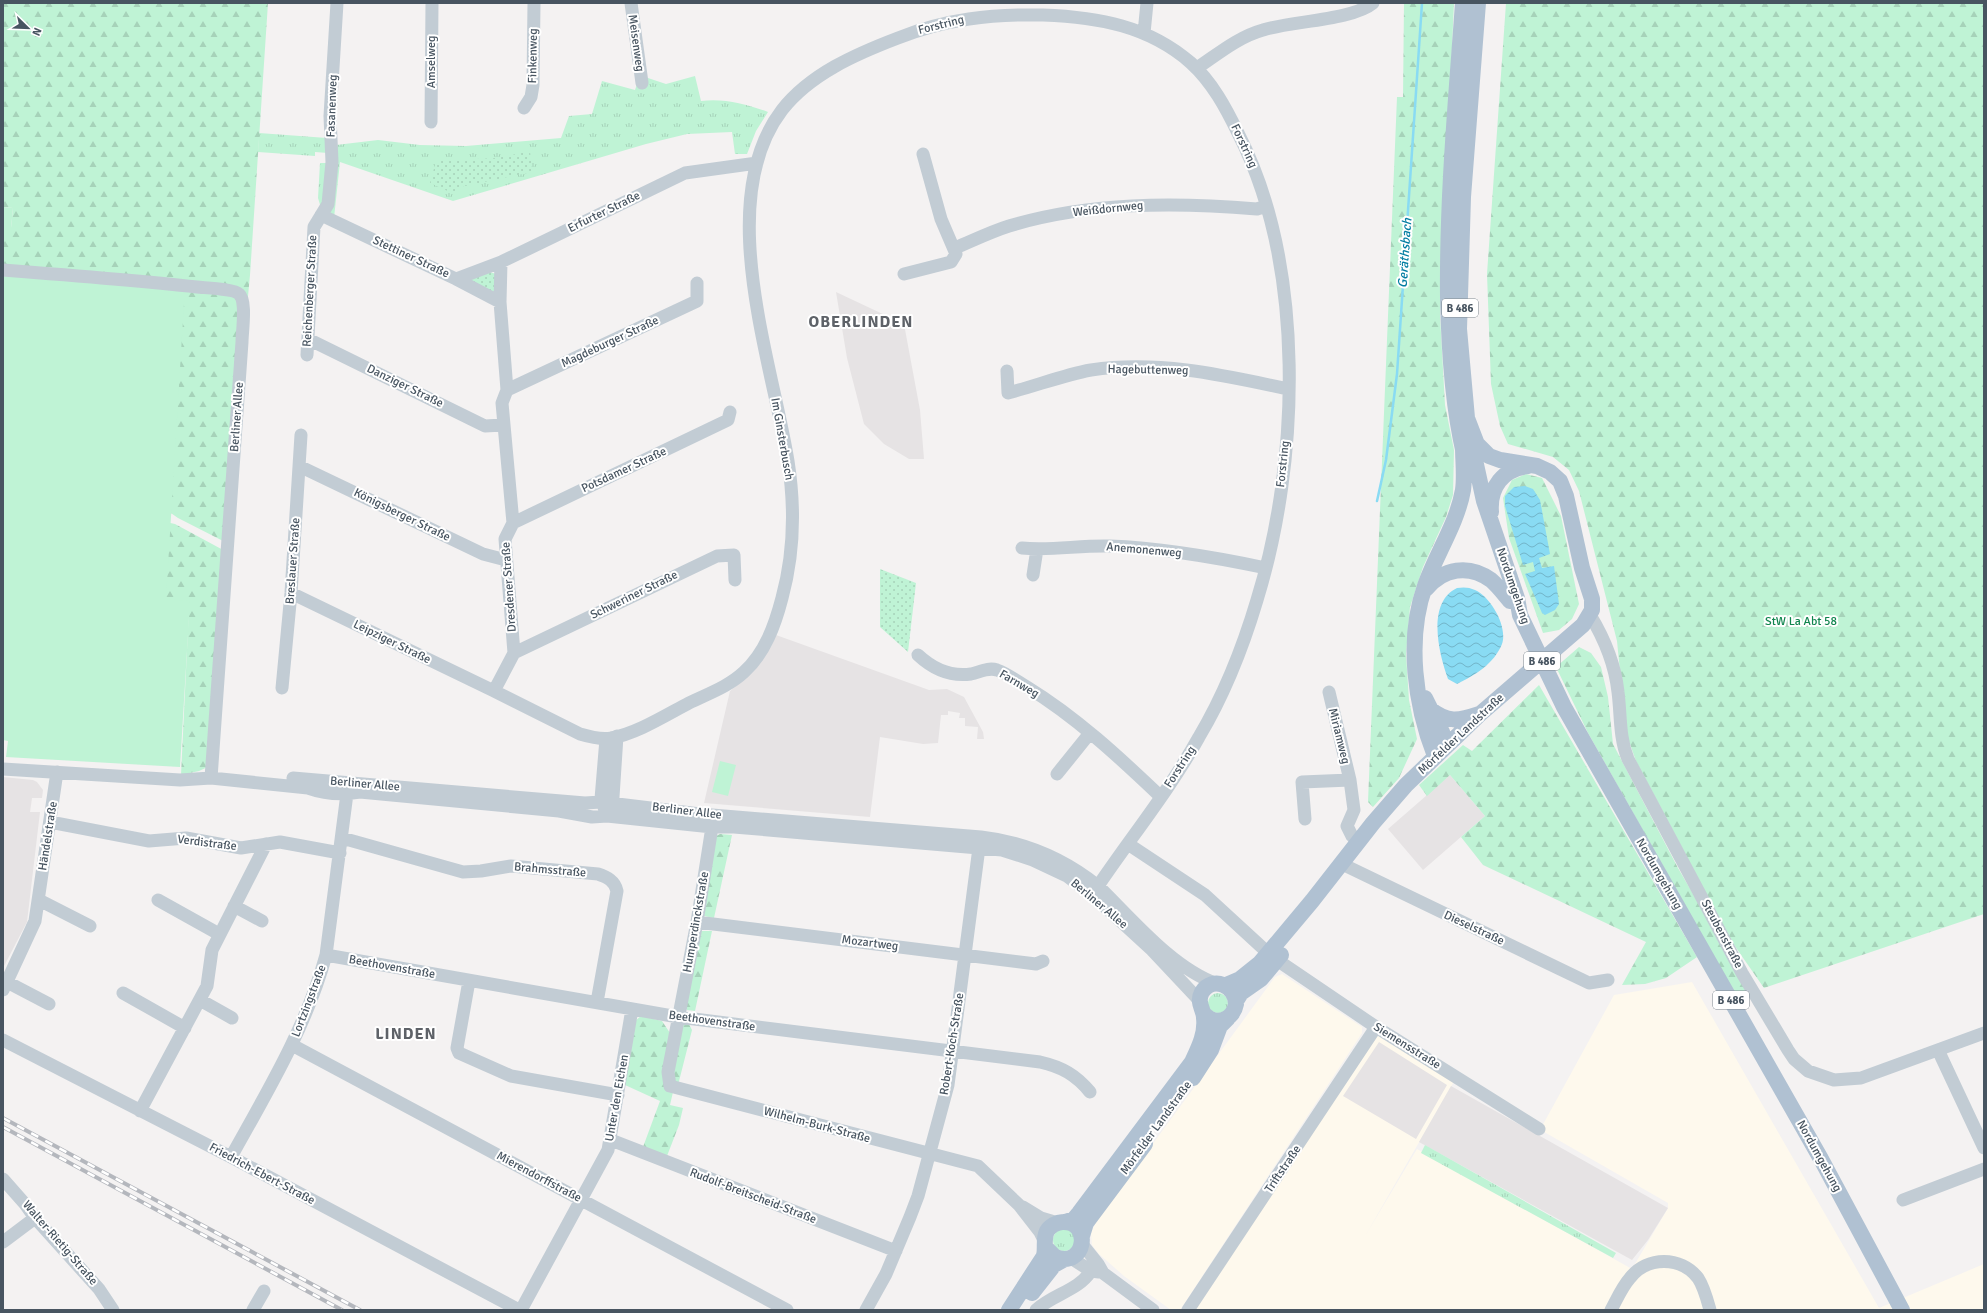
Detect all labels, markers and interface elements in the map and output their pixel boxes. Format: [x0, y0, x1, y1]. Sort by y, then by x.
north arrow [8, 8, 48, 48]
street label: Forstring [916, 12, 966, 38]
street label: Meisenweg [625, 14, 647, 72]
text: N [29, 26, 44, 38]
street label: Finkenweg [525, 28, 541, 84]
street label: Amselweg [424, 36, 439, 88]
street label: Fasanenweg [323, 74, 341, 138]
street label: Forstring [1227, 122, 1261, 170]
street label: Erfurter Straße [565, 188, 643, 236]
street label: Weißdornweg [1072, 198, 1144, 220]
water label: Geräthsbach [1395, 217, 1415, 288]
street label: Stettiner Straße [370, 233, 452, 281]
street label: Reichenberger Straße [300, 235, 320, 347]
road number: B 486 [1442, 299, 1478, 317]
district label: OBERLINDEN [808, 312, 914, 332]
street label: Magdeburger Straße [559, 313, 661, 371]
street label: Danziger Straße [364, 361, 446, 411]
street label: Hagebuttenweg [1107, 362, 1189, 378]
street label: Berliner Allee [227, 382, 247, 452]
street label: Im Ginsterbusch [767, 397, 797, 481]
street label: Forstring [1273, 440, 1293, 488]
street label: Potsdamer Straße [579, 444, 669, 496]
street label: Königsberger Straße [351, 485, 453, 545]
street label: Breslauer Straße [282, 517, 304, 605]
street label: Anemonenweg [1106, 539, 1182, 561]
street label: Dresdener Straße [498, 542, 520, 632]
street label: Nordumgehung [1493, 546, 1533, 626]
street label: Schweriner Straße [588, 567, 680, 623]
park label: StW La Abt 58 [1765, 614, 1837, 629]
street label: Leipziger Straße [351, 617, 433, 667]
road number: B 486 [1524, 652, 1560, 670]
street label: Farnweg [996, 667, 1042, 701]
street label: Mörfelder Landstraße [1415, 690, 1507, 778]
street label: Miriamweg [1325, 706, 1353, 766]
street label: Forstring [1161, 743, 1199, 791]
street label: Berliner Allee [329, 773, 401, 795]
street label: Berliner Allee [651, 799, 723, 823]
street label: Händelstraße [35, 800, 61, 872]
street label: Verdistraße [177, 832, 237, 854]
street label: Nordumgehung [1633, 836, 1685, 912]
street label: Brahmsstraße [513, 859, 587, 881]
street label: Humperdinckstraße [680, 870, 712, 974]
street label: Berliner Allee [1067, 876, 1131, 932]
street label: Steubenstraße [1698, 897, 1746, 971]
street label: Dieselstraße [1441, 907, 1507, 949]
street label: Mozartweg [841, 932, 899, 954]
street label: Beethovenstraße [348, 952, 436, 982]
street label: Lortzingstraße [288, 963, 330, 1039]
road number: B 486 [1713, 991, 1749, 1009]
street label: Robert-Koch-Straße [937, 992, 967, 1096]
street label: Beethovenstraße [668, 1007, 756, 1035]
street label: Siemensstraße [1371, 1019, 1443, 1073]
district label: LINDEN [375, 1024, 437, 1044]
street label: Unter den Eichen [602, 1053, 632, 1143]
street label: Mörfelder Landstraße [1117, 1078, 1195, 1178]
street label: Wilhelm-Burk-Straße [762, 1104, 872, 1146]
street label: Nordumgehung [1793, 1118, 1845, 1194]
street label: Friedrich-Ebert-Straße [207, 1140, 317, 1208]
street label: Triftstraße [1262, 1142, 1304, 1196]
street label: Mierendorffstraße [494, 1148, 584, 1206]
street label: Rudolf-Breitscheid-Straße [688, 1165, 818, 1227]
street label: Walter-Rietig-Straße [19, 1198, 101, 1288]

